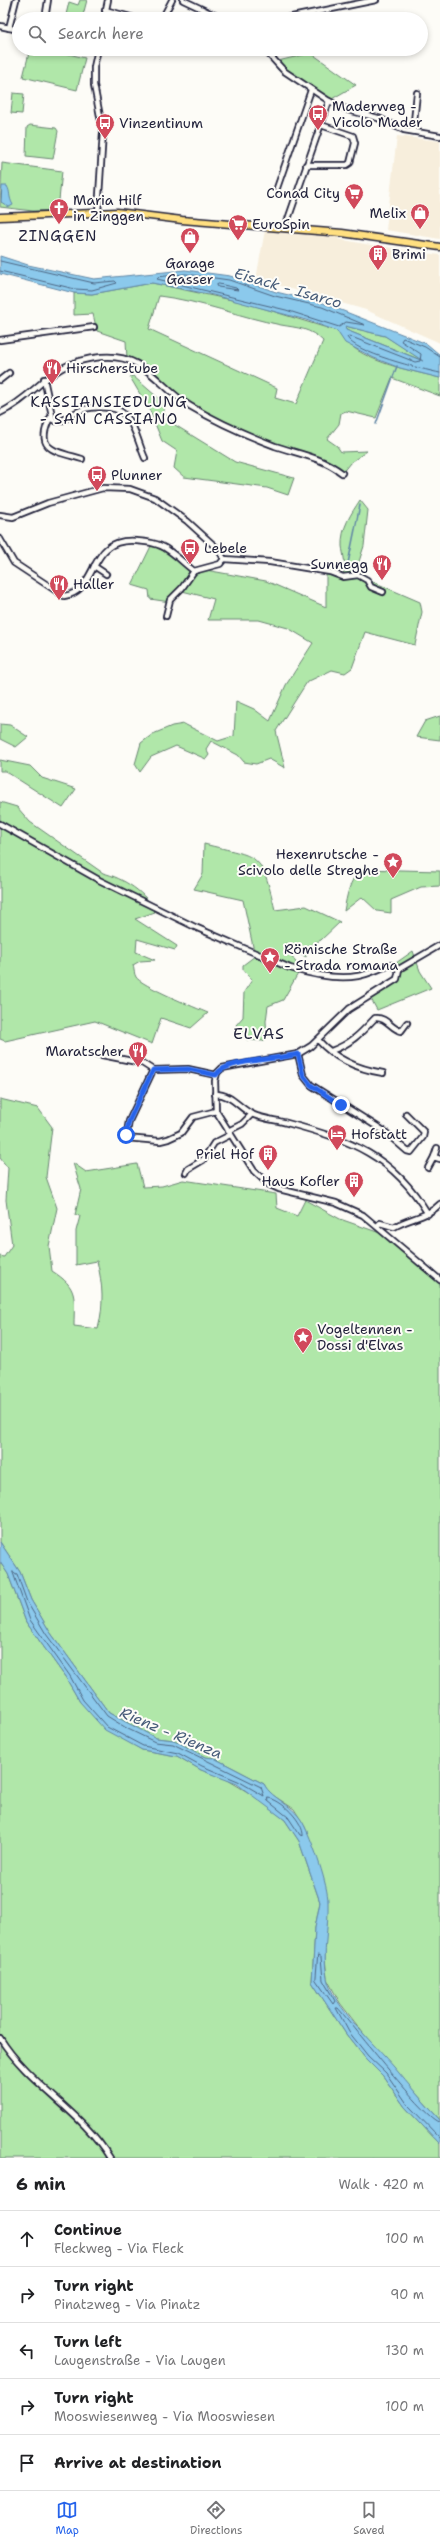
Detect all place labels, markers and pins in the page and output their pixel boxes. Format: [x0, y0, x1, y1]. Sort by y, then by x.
place label: Maderweg - Vicolo Mader [332, 97, 423, 131]
bus stop icon: Maderweg - Vicolo Mader [307, 103, 329, 131]
bus stop icon: Vinzentinum [94, 112, 116, 140]
place label: Vinzentinum [119, 114, 203, 132]
supermarket icon: Conad City [343, 182, 365, 210]
place label: Conad City [266, 184, 340, 202]
place label: Maria Hilf in Zinggen [73, 191, 145, 225]
church icon: Maria Hilf in Zinggen [48, 197, 70, 225]
shop icon: Melix [409, 202, 431, 230]
place label: Melix [369, 204, 406, 222]
supermarket icon: EuroSpin [227, 213, 249, 241]
place label: EuroSpin [252, 215, 310, 233]
shop icon: Garage Gasser [179, 226, 201, 254]
building icon: Brimi [367, 243, 389, 271]
place label: Brimi [392, 245, 426, 263]
place label: Garage Gasser [165, 254, 215, 288]
restaurant icon: Hirscherstube [41, 357, 63, 385]
place label: Hirscherstube [66, 359, 158, 377]
bus stop icon: Plunner [86, 464, 108, 492]
place label: Plunner [111, 466, 163, 484]
bus stop icon: Lebele [179, 537, 201, 565]
place label: Lebele [204, 539, 247, 557]
restaurant icon: Sunnegg [371, 553, 393, 581]
place label: Sunnegg [311, 555, 368, 573]
restaurant icon: Haller [48, 573, 70, 601]
place label: Haller [73, 575, 115, 593]
place label: Hexenrutsche - Scivolo delle Streghe [238, 845, 379, 879]
place icon: Hexenrutsche - Scivolo delle Streghe [382, 851, 404, 879]
place label: Römische Straße - Strada romana [284, 940, 398, 974]
place icon: Römische Straße - Strada romana [259, 946, 281, 974]
restaurant icon: Maratscher [127, 1040, 149, 1068]
place label: Maratscher [45, 1042, 124, 1060]
hotel icon: Hofstatt [326, 1123, 348, 1151]
place label: Hofstatt [351, 1125, 407, 1143]
building icon: Priel Hof [257, 1143, 279, 1171]
place label: Priel Hof [196, 1145, 255, 1163]
building icon: Haus Kofler [343, 1170, 365, 1198]
place label: Haus Kofler [261, 1172, 340, 1190]
place label: Vogeltennen - Dossi d'Elvas [317, 1320, 413, 1354]
place icon: Vogeltennen - Dossi d'Elvas [292, 1326, 314, 1354]

